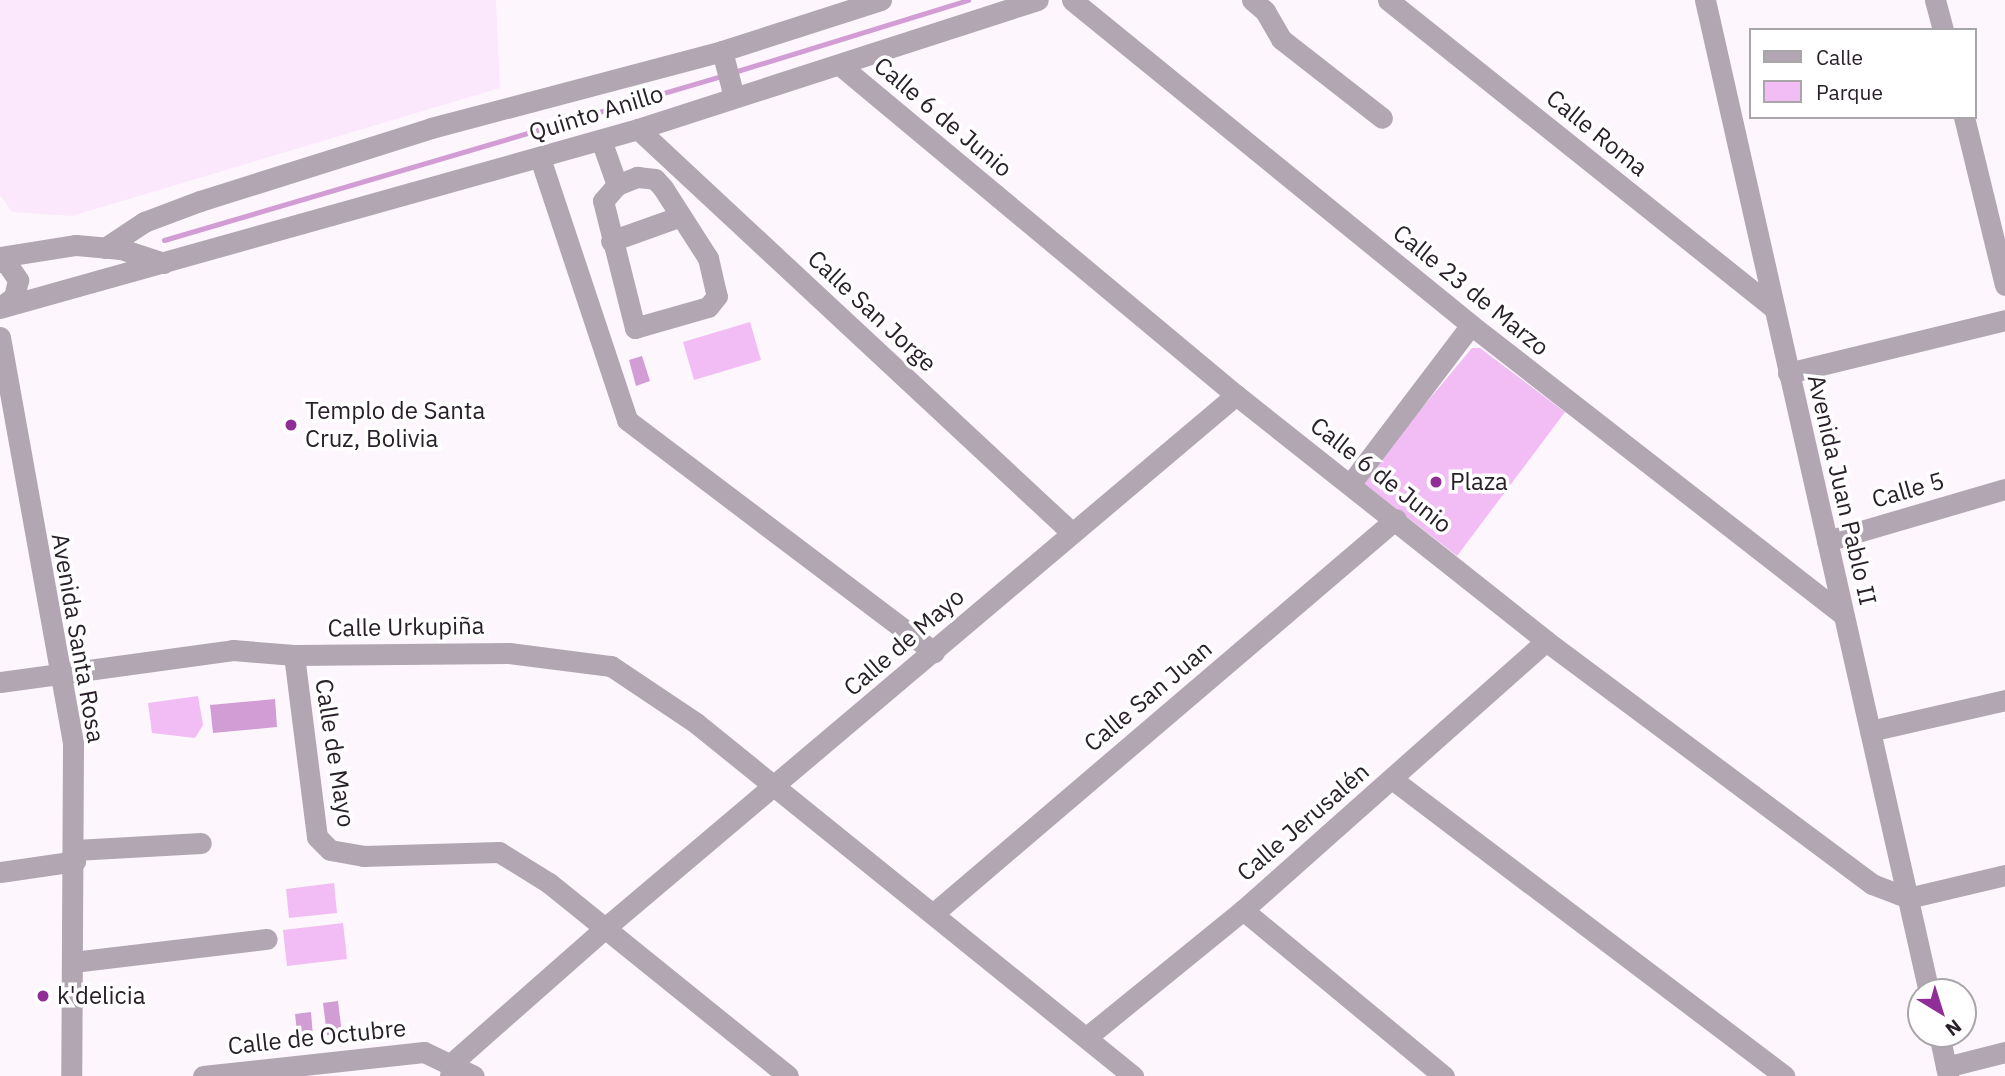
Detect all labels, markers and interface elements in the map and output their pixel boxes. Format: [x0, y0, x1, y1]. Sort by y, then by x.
legend [1750, 28, 1977, 119]
text: Calle [1816, 43, 1863, 71]
street label: Calle 6 de Junio [868, 51, 1018, 183]
text: Parque [1816, 78, 1883, 106]
street label: Quinto Anillo [525, 79, 667, 147]
street label: Calle Roma [1541, 84, 1653, 182]
street label: Calle 23 de Marzo [1387, 218, 1555, 362]
street label: Calle San Jorge [802, 244, 942, 378]
street label: Avenida Juan Pablo II [1801, 372, 1883, 608]
place label: Templo de Santa Cruz, Bolivia [305, 397, 485, 453]
street label: Calle 6 de Junio [1305, 411, 1457, 539]
marker: Templo de Santa Cruz, Bolivia [283, 417, 299, 433]
street label: Calle 5 [1869, 466, 1947, 514]
place label: Plaza [1450, 468, 1508, 496]
marker: Plaza [1428, 474, 1444, 490]
street label: Avenida Santa Rosa [45, 531, 111, 745]
street label: Calle de Mayo [838, 582, 970, 702]
street label: Calle Urkupiña [327, 611, 485, 643]
street label: Calle San Juan [1078, 634, 1218, 758]
street label: Calle de Mayo [309, 677, 361, 829]
street label: Calle Jerusalén [1231, 757, 1375, 887]
north arrow [1907, 978, 1977, 1048]
place label: k'delicia [57, 982, 145, 1010]
marker: k'delicia [35, 988, 51, 1004]
street label: Calle de Octubre [226, 1013, 408, 1061]
text: N [1941, 1014, 1967, 1042]

